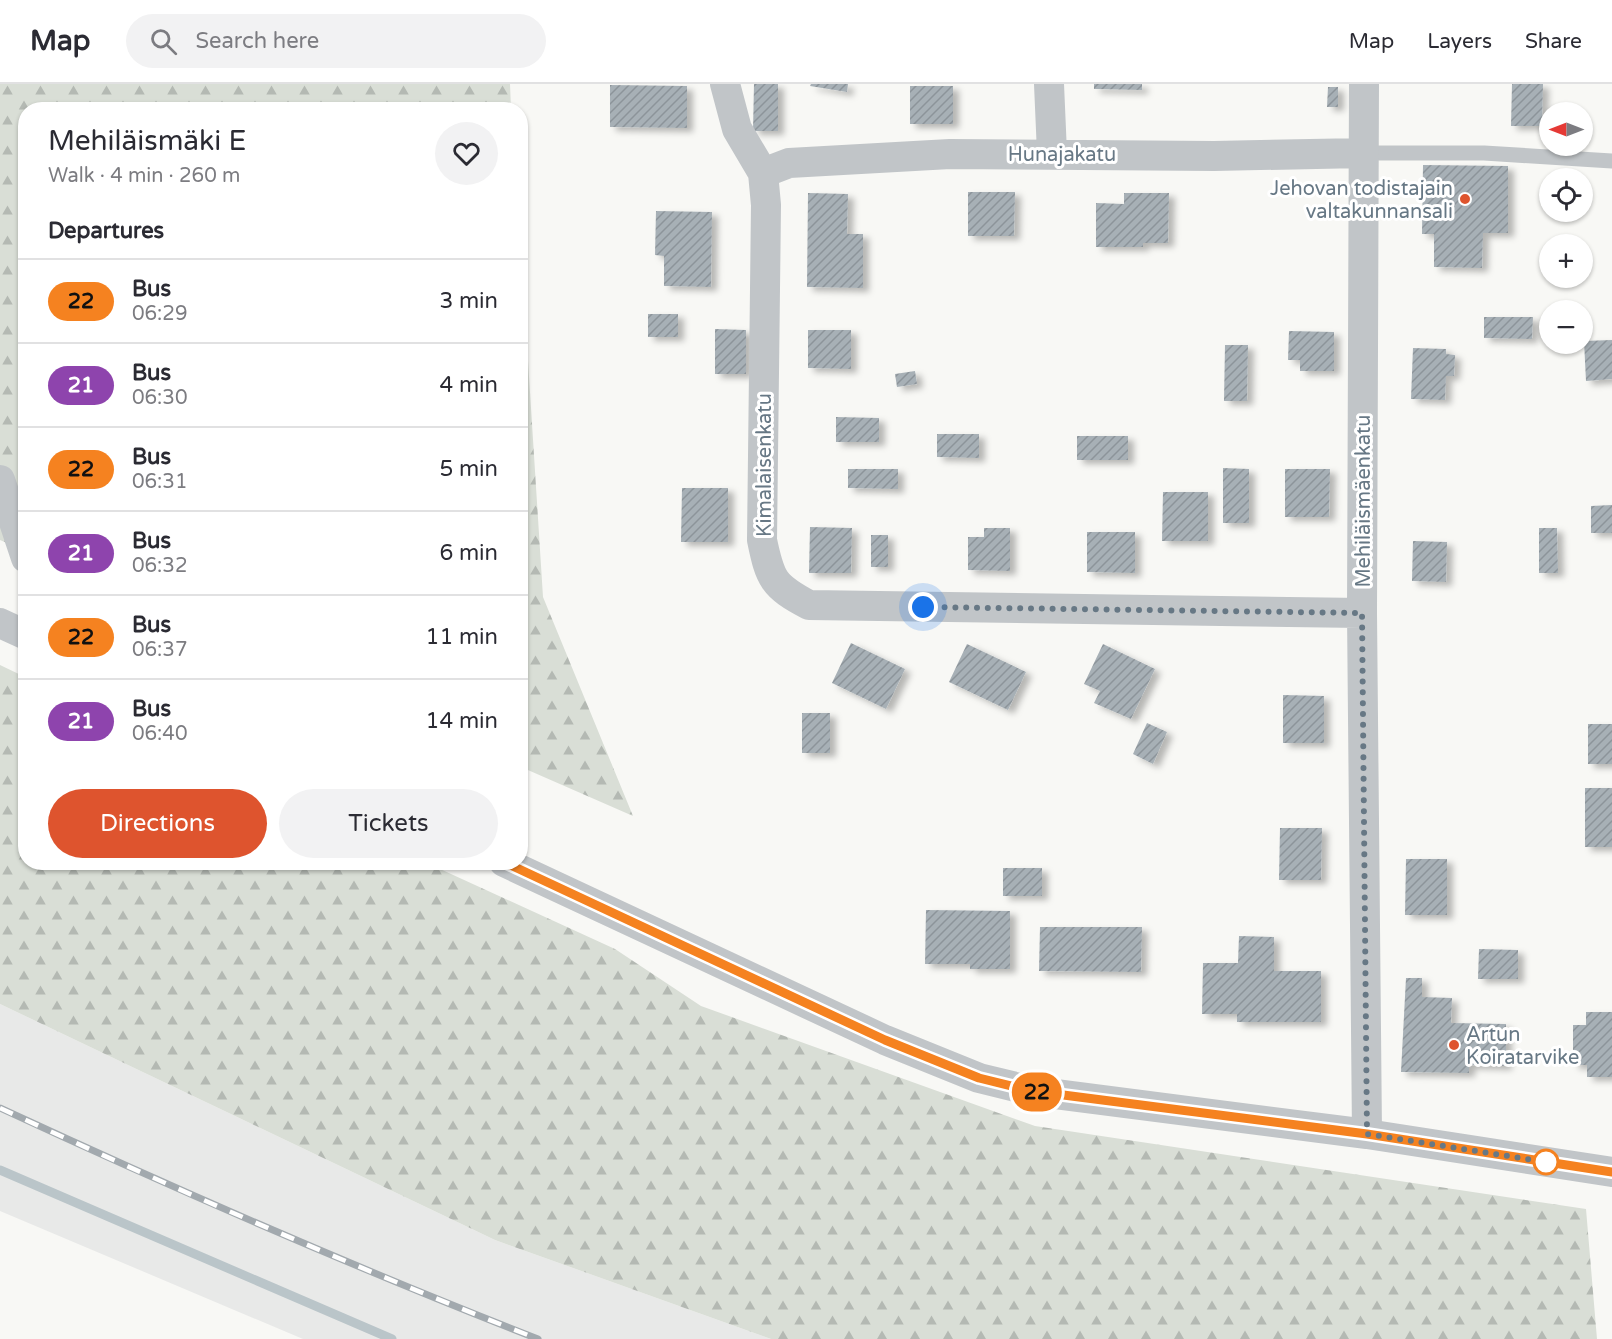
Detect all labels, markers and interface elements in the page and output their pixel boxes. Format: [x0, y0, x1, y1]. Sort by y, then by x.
search box [126, 14, 546, 68]
text: Map [30, 24, 90, 58]
icon: search [147, 25, 180, 58]
text: Search here [195, 28, 319, 54]
text: Map [1349, 29, 1394, 54]
text: Layers [1427, 29, 1492, 54]
text: Share [1525, 29, 1582, 54]
north arrow [1539, 102, 1593, 156]
map controls [1539, 102, 1593, 354]
button: heart [435, 122, 498, 185]
text: Mehiläismäki E [48, 124, 246, 158]
street label: Hunajakatu [1008, 143, 1116, 167]
text: Walk · 4 min · 260 m [48, 164, 240, 188]
button: locate [1539, 168, 1593, 222]
place label: Jehovan todistajain valtakunnansali [1270, 177, 1453, 224]
marker: Jehovan todistajain valtakunnansali [1458, 192, 1472, 206]
text: Departures [48, 218, 164, 244]
button: + [1539, 234, 1593, 288]
text: Bus [132, 276, 171, 302]
text: 3 min [439, 288, 498, 314]
text: 22 [68, 289, 94, 314]
button: − [1539, 300, 1593, 354]
text: 06:29 [132, 302, 187, 326]
text: Bus [132, 360, 171, 386]
text: 4 min [439, 372, 498, 398]
text: 21 [68, 373, 94, 398]
text: 06:30 [132, 386, 187, 410]
street label: Kimalaisenkatu [753, 393, 777, 537]
street label: Mehiläismäenkatu [1352, 415, 1376, 587]
text: Bus [132, 444, 171, 470]
text: 5 min [439, 456, 498, 482]
text: 22 [68, 457, 94, 482]
text: 06:31 [132, 470, 187, 494]
text: Bus [132, 528, 171, 554]
text: 6 min [439, 540, 498, 566]
text: 21 [68, 541, 94, 566]
text: 06:32 [132, 554, 187, 578]
your location [908, 592, 938, 622]
text: Bus [132, 612, 171, 638]
text: 11 min [426, 624, 498, 650]
text: 22 [68, 625, 94, 650]
text: 06:37 [132, 638, 187, 662]
text: Bus [132, 696, 171, 722]
text: 14 min [426, 708, 498, 734]
text: 21 [68, 709, 94, 734]
text: 06:40 [132, 722, 187, 746]
button: Directions [48, 789, 267, 858]
button: Tickets [279, 789, 498, 858]
place label: Artun Koiratarvike [1466, 1023, 1579, 1070]
marker: Artun Koiratarvike [1447, 1038, 1461, 1052]
line badge: 22 [1010, 1072, 1064, 1112]
text: 22 [1024, 1080, 1050, 1105]
unlabelled marker [1533, 1149, 1559, 1175]

